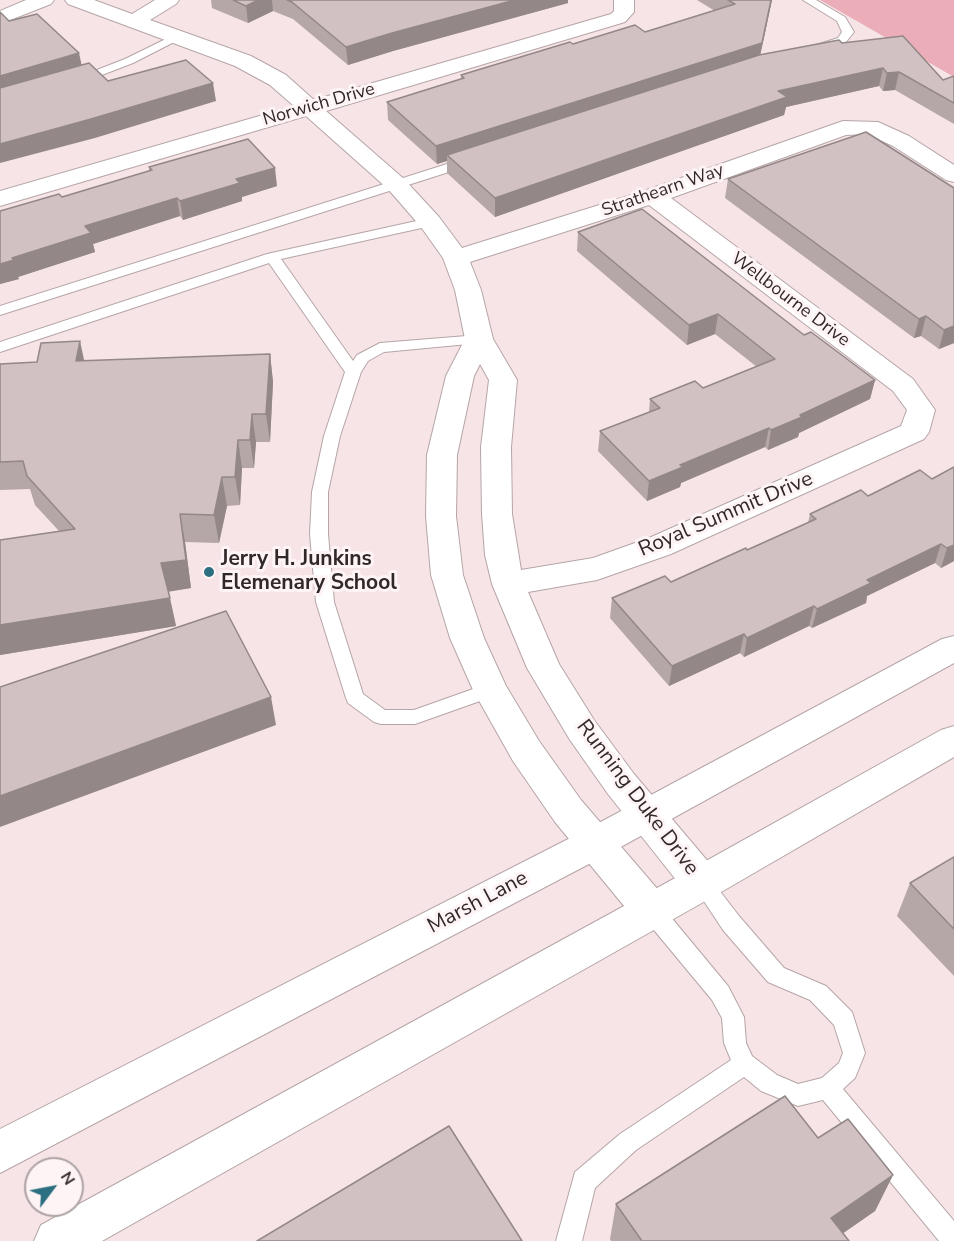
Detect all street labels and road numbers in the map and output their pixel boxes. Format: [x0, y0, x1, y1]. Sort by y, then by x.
street label: Norwich Drive [261, 79, 377, 131]
street label: Strathearn Way [599, 160, 727, 222]
street label: Wellbourne Drive [726, 248, 854, 352]
street label: Royal Summit Drive [635, 467, 817, 563]
street label: Running Duke Drive [570, 715, 704, 881]
street label: Marsh Lane [424, 866, 532, 940]

